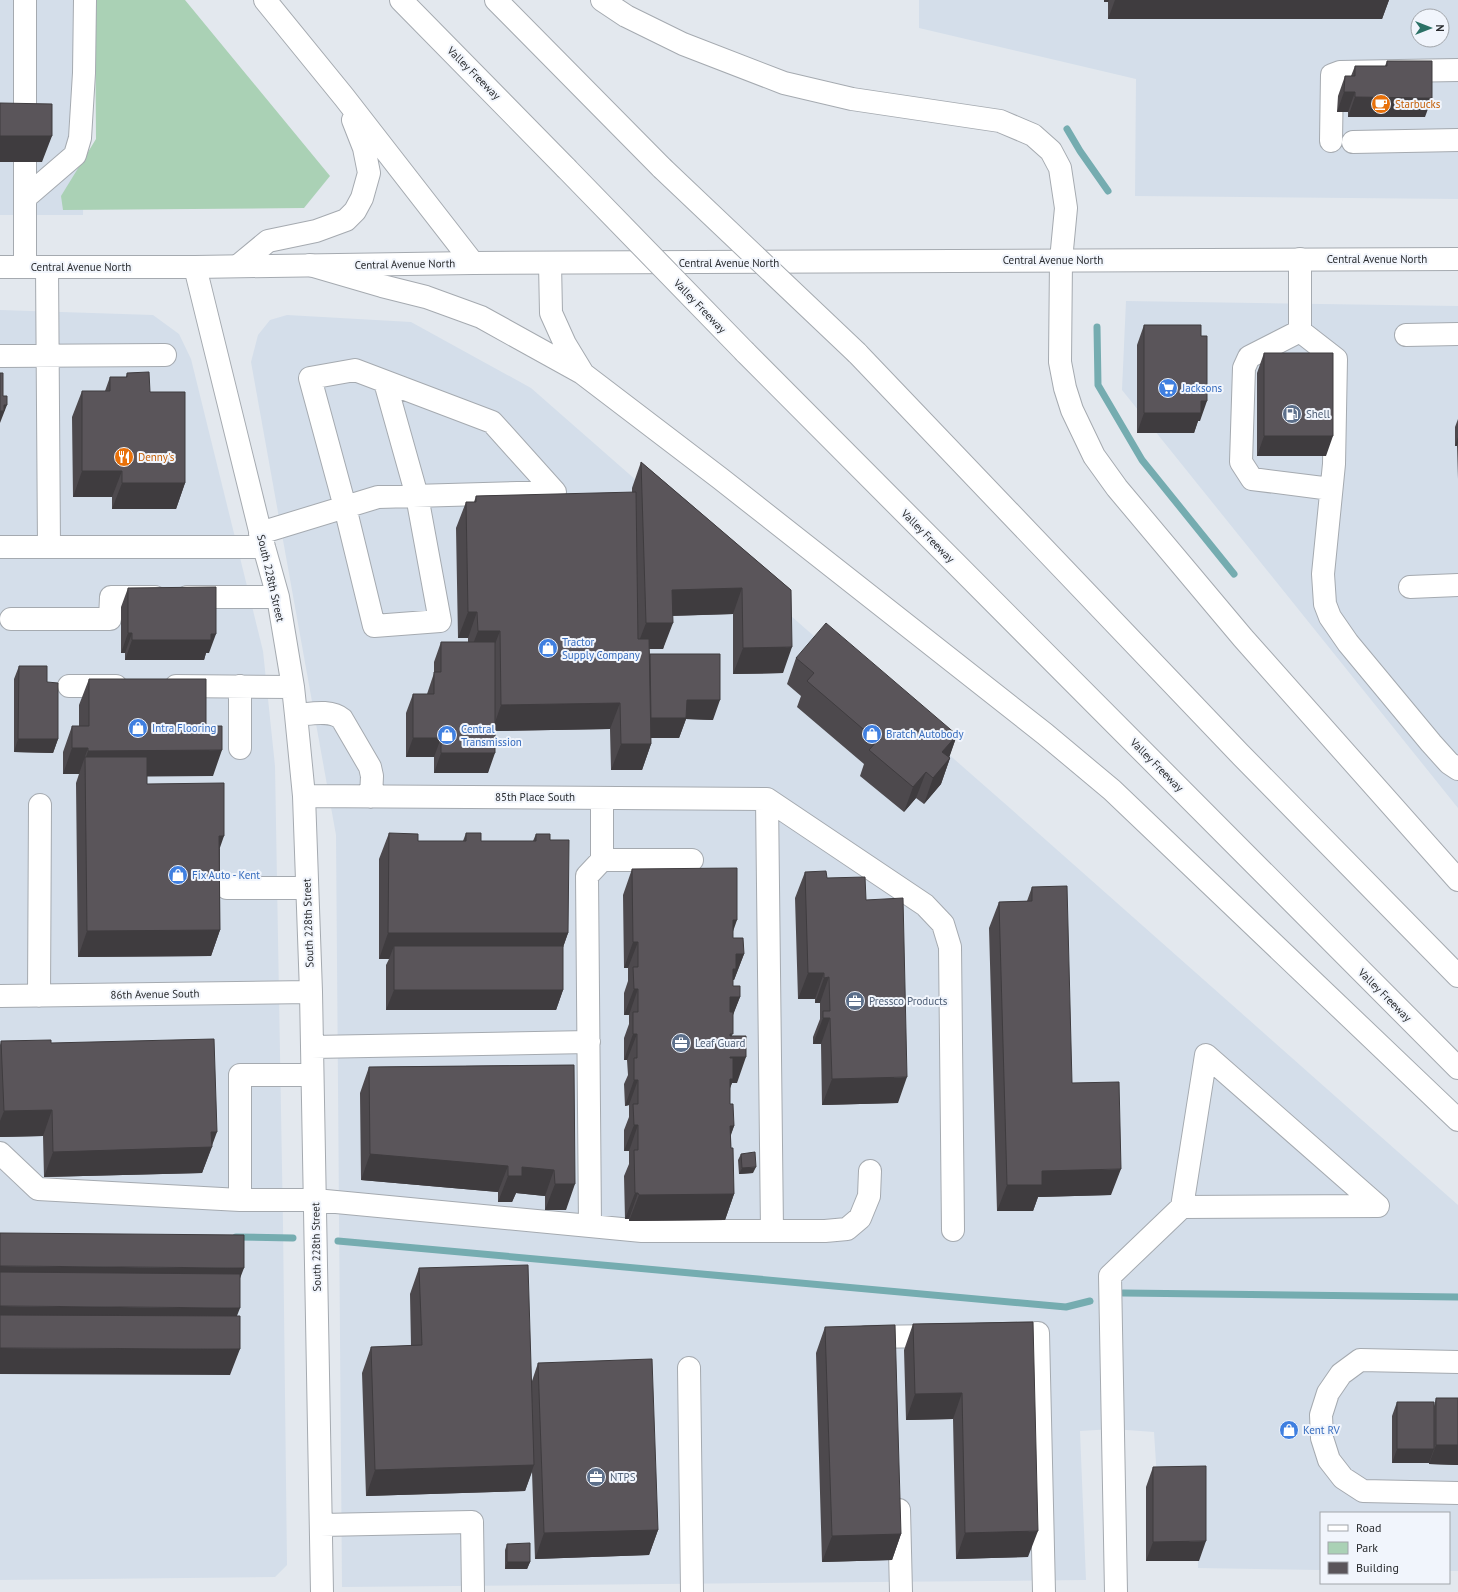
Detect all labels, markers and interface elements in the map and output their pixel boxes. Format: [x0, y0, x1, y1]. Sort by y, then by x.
north arrow [1410, 8, 1450, 48]
text: N [1433, 24, 1447, 32]
street label: Valley Freeway [444, 43, 504, 103]
cafe icon: Starbucks [1370, 93, 1392, 115]
place label: Starbucks [1395, 97, 1441, 111]
street label: Central Avenue North [1327, 252, 1427, 266]
street label: Central Avenue North [1003, 253, 1103, 267]
street label: Central Avenue North [355, 256, 455, 272]
street label: Central Avenue North [679, 256, 779, 270]
street label: Central Avenue North [31, 260, 131, 274]
street label: Valley Freeway [670, 275, 730, 337]
supermarket icon: Jacksons [1157, 377, 1179, 399]
place label: Jacksons [1181, 381, 1222, 395]
fuel station icon: Shell [1281, 403, 1303, 425]
place label: Shell [1306, 407, 1331, 421]
restaurant icon: Denny's [113, 446, 135, 468]
place label: Denny's [138, 450, 175, 464]
street label: Valley Freeway [898, 506, 958, 566]
street label: South 228th Street [254, 533, 288, 623]
place label: Tractor Supply Company [562, 635, 641, 662]
shop icon: Tractor Supply Company [537, 637, 559, 659]
shop icon: Intra Flooring [127, 717, 149, 739]
place label: Intra Flooring [152, 721, 216, 735]
place label: Central Transmission [461, 722, 522, 749]
shop icon: Bratch Autobody [861, 723, 883, 745]
shop icon: Central Transmission [436, 724, 458, 746]
place label: Bratch Autobody [886, 727, 964, 741]
street label: Valley Freeway [1127, 735, 1187, 795]
street label: 85th Place South [495, 790, 575, 804]
shop icon: Fix Auto - Kent [167, 864, 189, 886]
place label: Fix Auto - Kent [192, 868, 260, 882]
street label: South 228th Street [299, 878, 317, 968]
street label: Valley Freeway [1355, 965, 1415, 1025]
street label: 86th Avenue South [110, 986, 200, 1002]
office icon: Pressco Products [844, 990, 866, 1012]
place label: Pressco Products [869, 994, 948, 1008]
office icon: Leaf Guard [670, 1032, 692, 1054]
place label: Leaf Guard [695, 1036, 745, 1050]
street label: South 228th Street [308, 1202, 324, 1292]
shop icon: Kent RV [1278, 1419, 1300, 1441]
place label: Kent RV [1303, 1423, 1340, 1437]
office icon: NTPS [585, 1466, 607, 1488]
place label: NTPS [610, 1470, 636, 1484]
legend [1320, 1512, 1450, 1584]
text: Road [1356, 1520, 1381, 1535]
text: Park [1356, 1540, 1378, 1555]
text: Building [1356, 1560, 1399, 1575]

